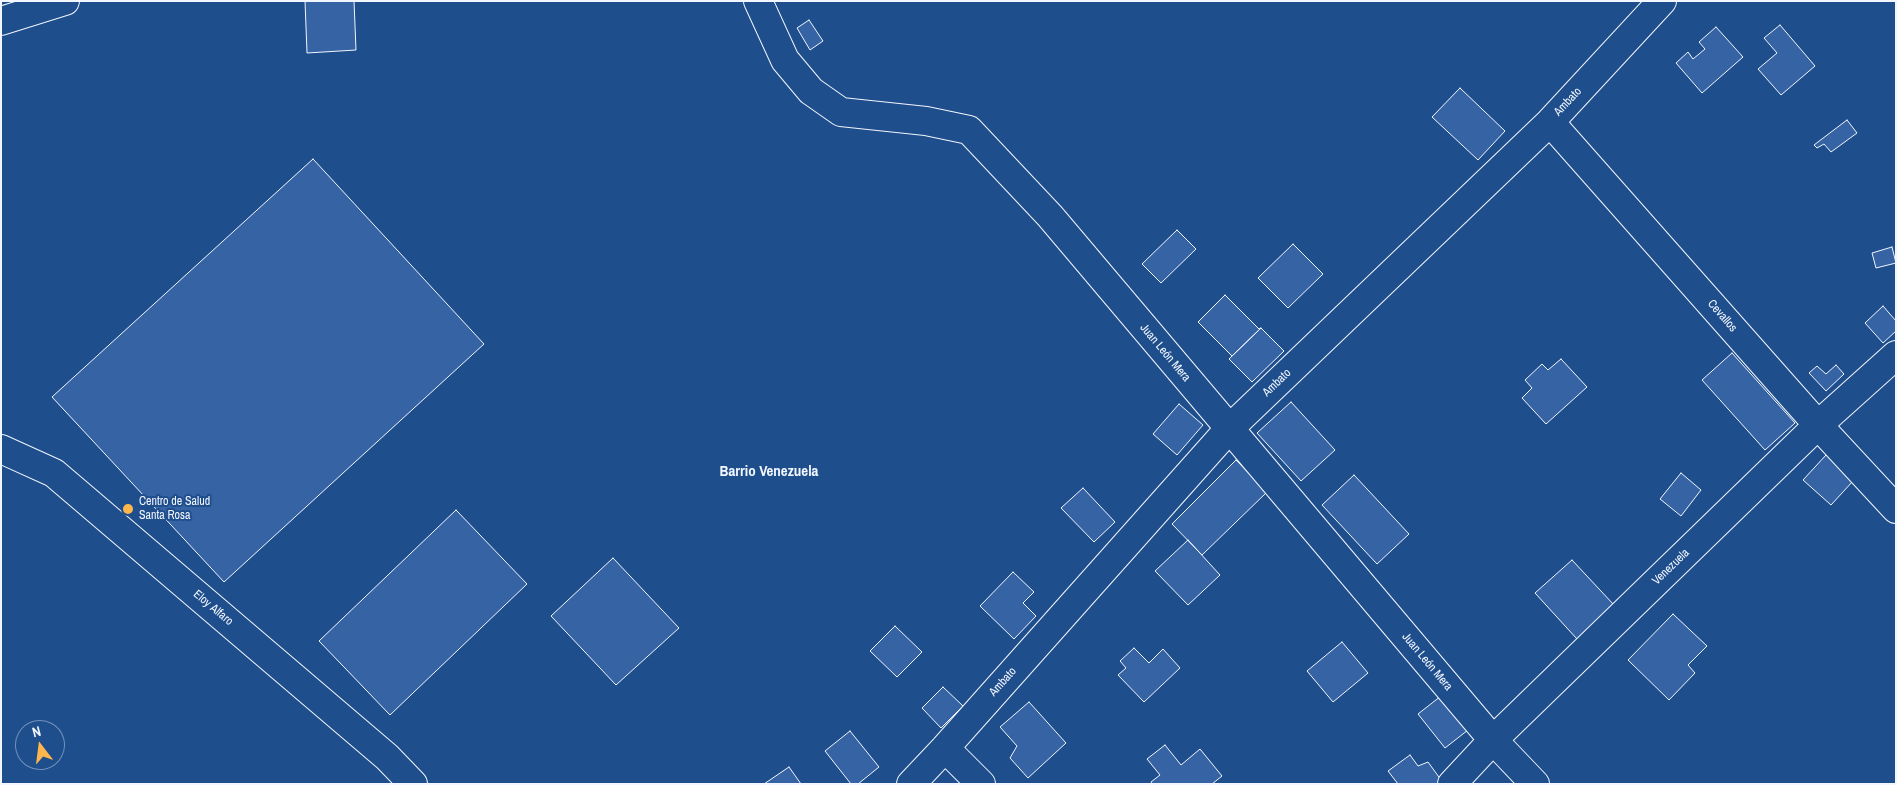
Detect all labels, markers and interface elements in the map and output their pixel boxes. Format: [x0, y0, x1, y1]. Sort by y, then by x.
street label: Ambato [1551, 85, 1585, 119]
street label: Cevallos [1704, 297, 1740, 335]
street label: Juan León Mera [1137, 321, 1193, 385]
street label: Ambato [1260, 366, 1294, 400]
district label: Barrio Venezuela [720, 463, 818, 481]
place label: Centro de Salud Santa Rosa [139, 495, 210, 523]
marker: Centro de Salud Santa Rosa [121, 502, 135, 516]
street label: Venezuela [1649, 546, 1693, 588]
street label: Eloy Alfaro [190, 587, 236, 629]
street label: Juan León Mera [1399, 630, 1455, 694]
street label: Ambato [986, 665, 1020, 699]
north arrow [15, 720, 65, 770]
text: N [30, 722, 43, 741]

